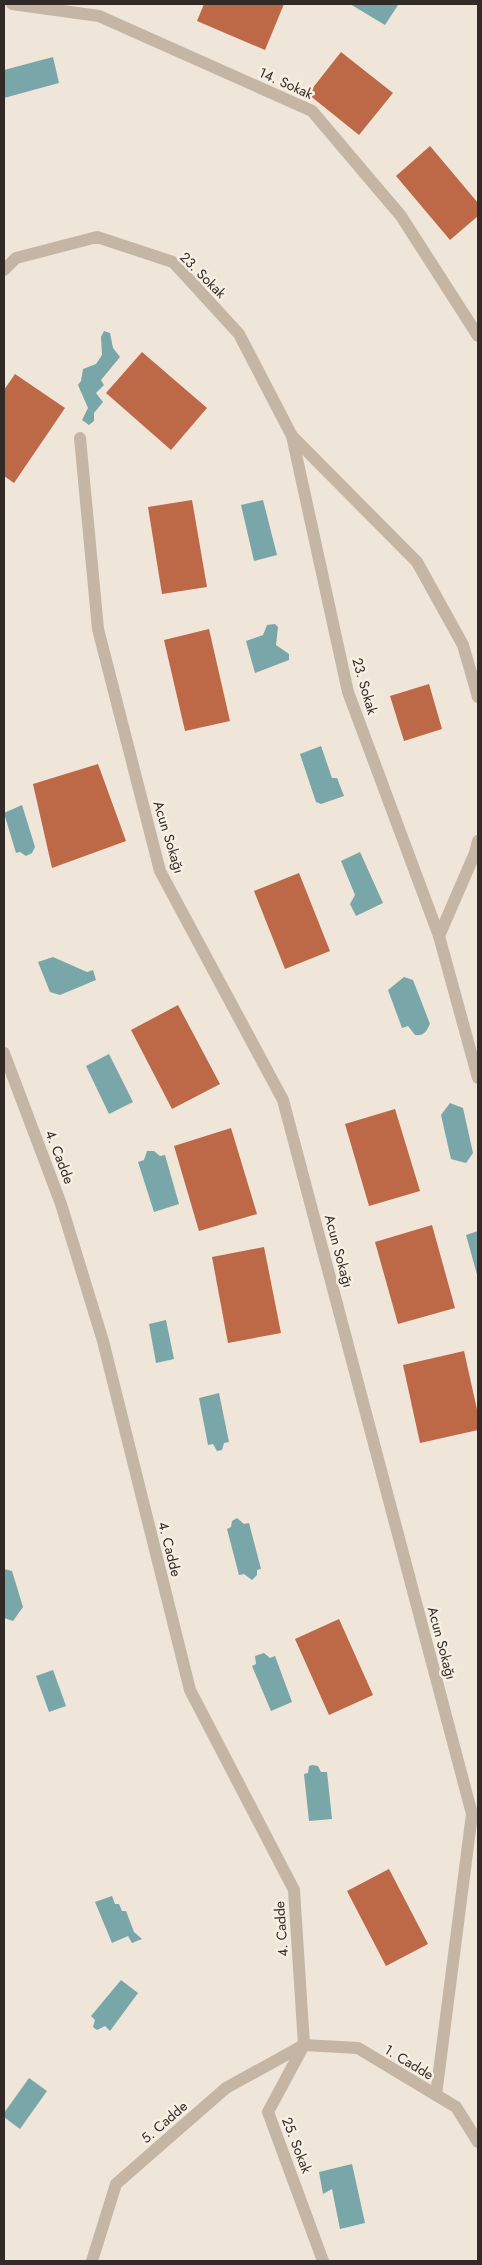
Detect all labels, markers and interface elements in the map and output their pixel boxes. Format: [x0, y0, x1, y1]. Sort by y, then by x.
street label: 14. Sokak [256, 62, 317, 104]
street label: 23. Sokak [175, 247, 231, 303]
street label: 23. Sokak [347, 655, 383, 718]
street label: Acun Sokağı [149, 798, 189, 876]
street label: 4. Cadde [41, 1127, 79, 1187]
street label: Acun Sokağı [320, 1212, 358, 1290]
street label: 4. Cadde [154, 1519, 186, 1579]
street label: Acun Sokağı [423, 1604, 461, 1682]
street label: 4. Cadde [269, 1900, 293, 1958]
street label: 1. Cadde [381, 2039, 437, 2085]
street label: 5. Cadde [136, 2096, 192, 2148]
street label: 25. Sokak [277, 2114, 317, 2177]

